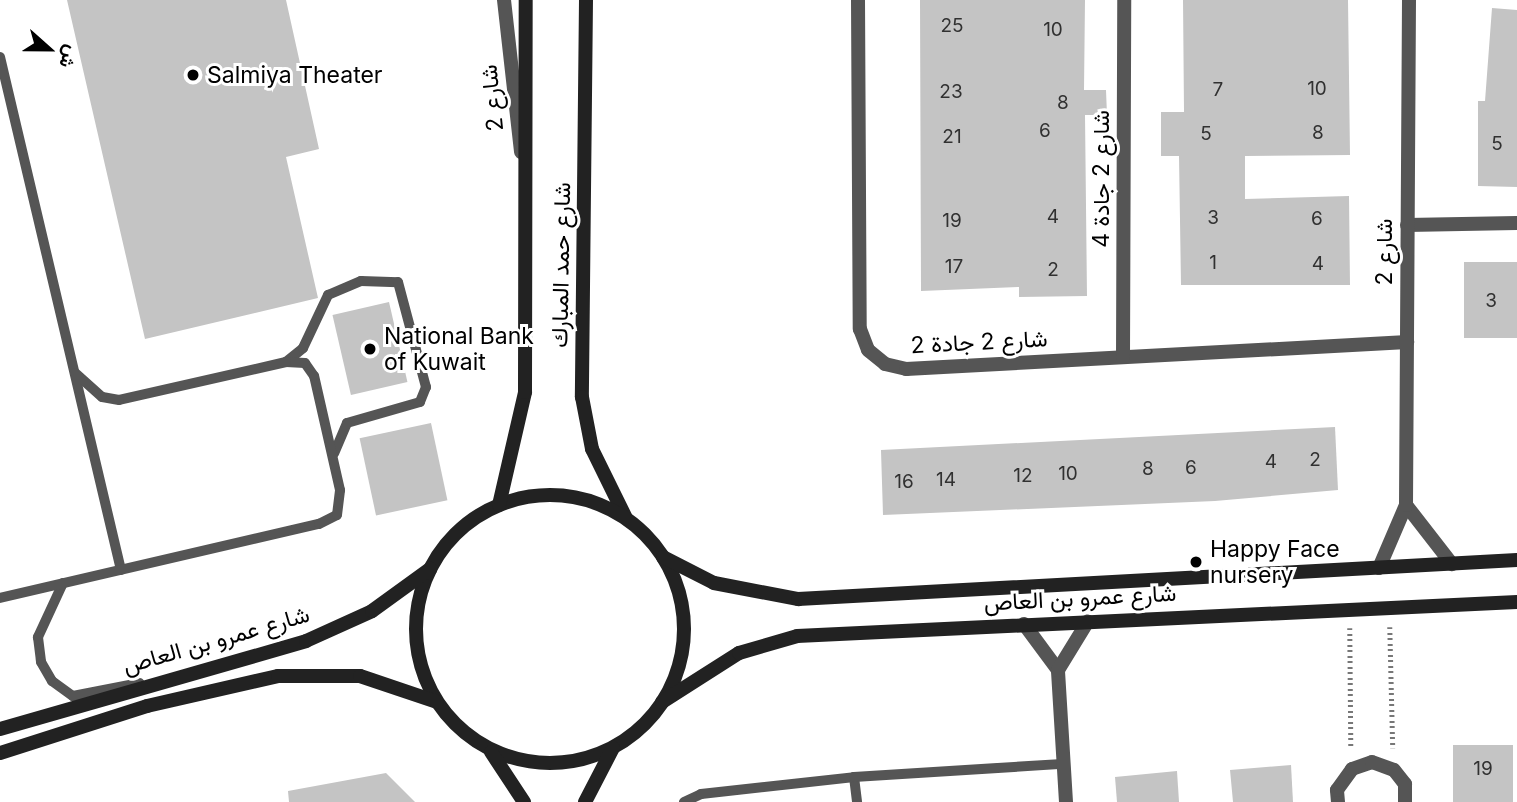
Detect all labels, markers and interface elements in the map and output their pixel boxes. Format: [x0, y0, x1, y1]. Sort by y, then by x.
north arrow [14, 14, 84, 84]
house number: 25 [940, 15, 964, 37]
house number: 10 [1043, 19, 1063, 41]
text: ش [54, 42, 84, 71]
place label: Salmiya Theater [207, 61, 383, 89]
street label: شارع 2 [475, 63, 509, 133]
marker: Salmiya Theater [185, 67, 201, 83]
house number: 10 [1307, 78, 1327, 100]
house number: 7 [1213, 79, 1223, 101]
house number: 23 [939, 81, 963, 103]
house number: 8 [1057, 92, 1069, 114]
street label: شارع 2 جادة 4 [1087, 110, 1115, 248]
house number: 6 [1039, 120, 1051, 142]
house number: 8 [1312, 122, 1324, 144]
house number: 5 [1200, 123, 1212, 145]
house number: 21 [942, 126, 962, 148]
house number: 5 [1491, 133, 1503, 155]
street label: شارع حمد المبارك [546, 182, 576, 348]
house number: 4 [1047, 206, 1059, 228]
house number: 3 [1207, 207, 1219, 229]
house number: 6 [1311, 208, 1323, 230]
house number: 19 [942, 210, 962, 232]
street label: شارع 2 [1370, 219, 1398, 285]
house number: 1 [1209, 252, 1217, 274]
house number: 4 [1312, 253, 1324, 275]
house number: 17 [945, 256, 963, 278]
house number: 2 [1047, 259, 1059, 281]
house number: 3 [1485, 290, 1497, 312]
place label: National Bank of Kuwait [384, 322, 534, 376]
street label: شارع 2 جادة 2 [910, 325, 1048, 359]
marker: National Bank of Kuwait [362, 341, 378, 357]
house number: 2 [1309, 449, 1321, 471]
house number: 4 [1265, 451, 1277, 473]
house number: 6 [1185, 457, 1197, 479]
house number: 8 [1142, 458, 1154, 480]
house number: 10 [1058, 463, 1078, 485]
house number: 12 [1013, 465, 1033, 487]
house number: 14 [936, 469, 956, 491]
house number: 16 [894, 471, 914, 493]
place label: Happy Face nursery [1210, 535, 1340, 589]
marker: Happy Face nursery [1188, 554, 1204, 570]
street label: شارع عمرو بن العاص [983, 579, 1177, 617]
street label: شارع عمرو بن العاص [120, 600, 312, 680]
house number: 19 [1473, 758, 1493, 780]

